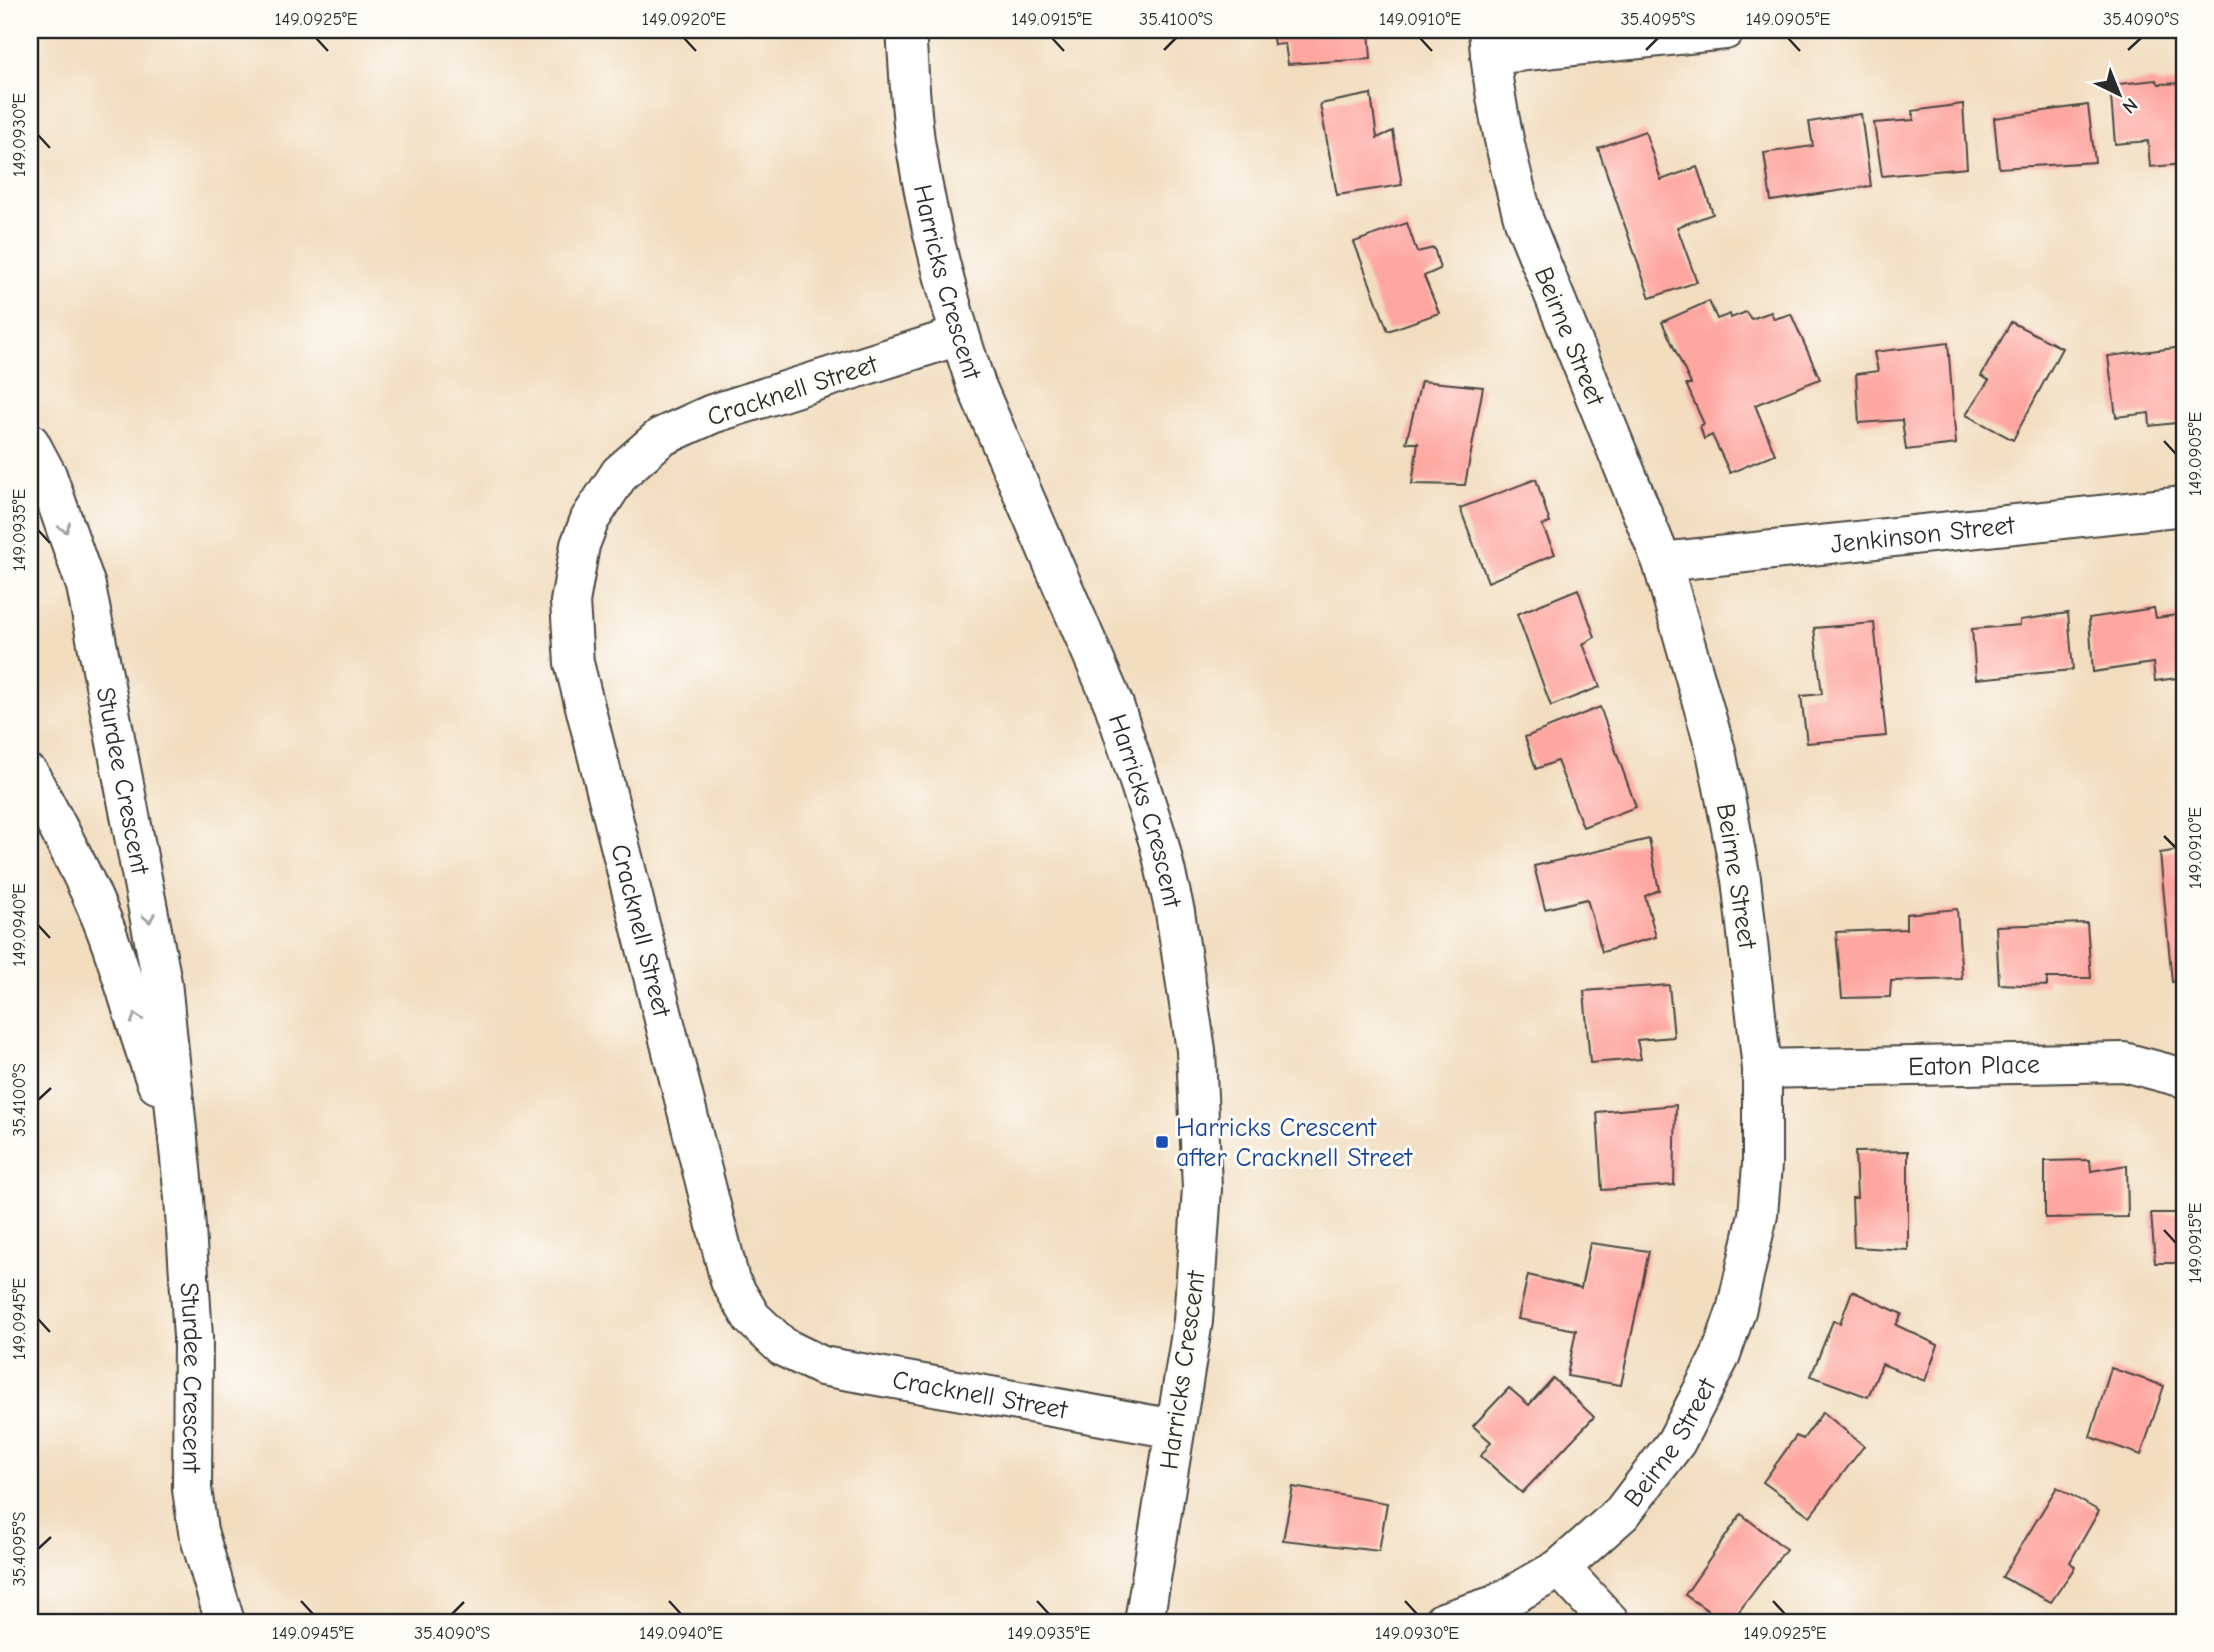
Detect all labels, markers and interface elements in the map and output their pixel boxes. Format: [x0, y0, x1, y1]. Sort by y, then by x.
text: 149.0925°E [274, 9, 358, 30]
text: 149.0920°E [642, 9, 726, 30]
text: 149.0915°E [1012, 9, 1093, 30]
text: 35.4100°S [1139, 9, 1213, 30]
text: 149.0910°E [1379, 9, 1461, 30]
text: 35.4095°S [1621, 9, 1696, 30]
text: 149.0905°E [1746, 9, 1830, 30]
text: 35.4090°S [2103, 9, 2179, 30]
north arrow [2084, 60, 2154, 130]
text: 149.0930°E [9, 93, 30, 177]
text: N [2118, 93, 2142, 118]
street label: Harricks Crescent [907, 182, 988, 385]
street label: Beirne Street [1528, 263, 1611, 411]
street label: Cracknell Street [704, 349, 883, 433]
text: 149.0905°E [2185, 412, 2206, 496]
text: 149.0935°E [9, 488, 30, 571]
street label: Jenkinson Street [1829, 510, 2018, 560]
one-way arrow [57, 522, 71, 534]
street label: Sturdee Crescent [90, 685, 155, 878]
street label: Harricks Crescent [1102, 710, 1188, 912]
street label: Beirne Street [1710, 801, 1763, 952]
text: 149.0910°E [2185, 807, 2206, 889]
street label: Cracknell Street [604, 841, 677, 1022]
text: 149.0940°E [9, 883, 30, 967]
one-way arrow [141, 912, 156, 924]
one-way arrow [129, 1012, 144, 1024]
street label: Eaton Place [1908, 1050, 2040, 1082]
text: 35.4100°S [9, 1063, 30, 1137]
place label: Harricks Crescent after Cracknell Street [1176, 1113, 1414, 1173]
marker: Harricks Crescent after Cracknell Street [1154, 1134, 1170, 1150]
text: 149.0915°E [2185, 1202, 2206, 1283]
street label: Harricks Crescent [1154, 1267, 1212, 1471]
text: 149.0945°E [9, 1278, 30, 1360]
street label: Sturdee Crescent [174, 1282, 207, 1474]
street label: Cracknell Street [890, 1365, 1071, 1426]
street label: Beirne Street [1618, 1372, 1723, 1513]
text: 35.4095°S [9, 1511, 30, 1587]
text: 149.0945°E [272, 1623, 354, 1644]
text: 35.4090°S [414, 1623, 490, 1644]
text: 149.0940°E [639, 1623, 723, 1644]
text: 149.0935°E [1008, 1623, 1091, 1644]
text: 149.0930°E [1375, 1623, 1459, 1644]
text: 149.0925°E [1743, 1623, 1827, 1644]

